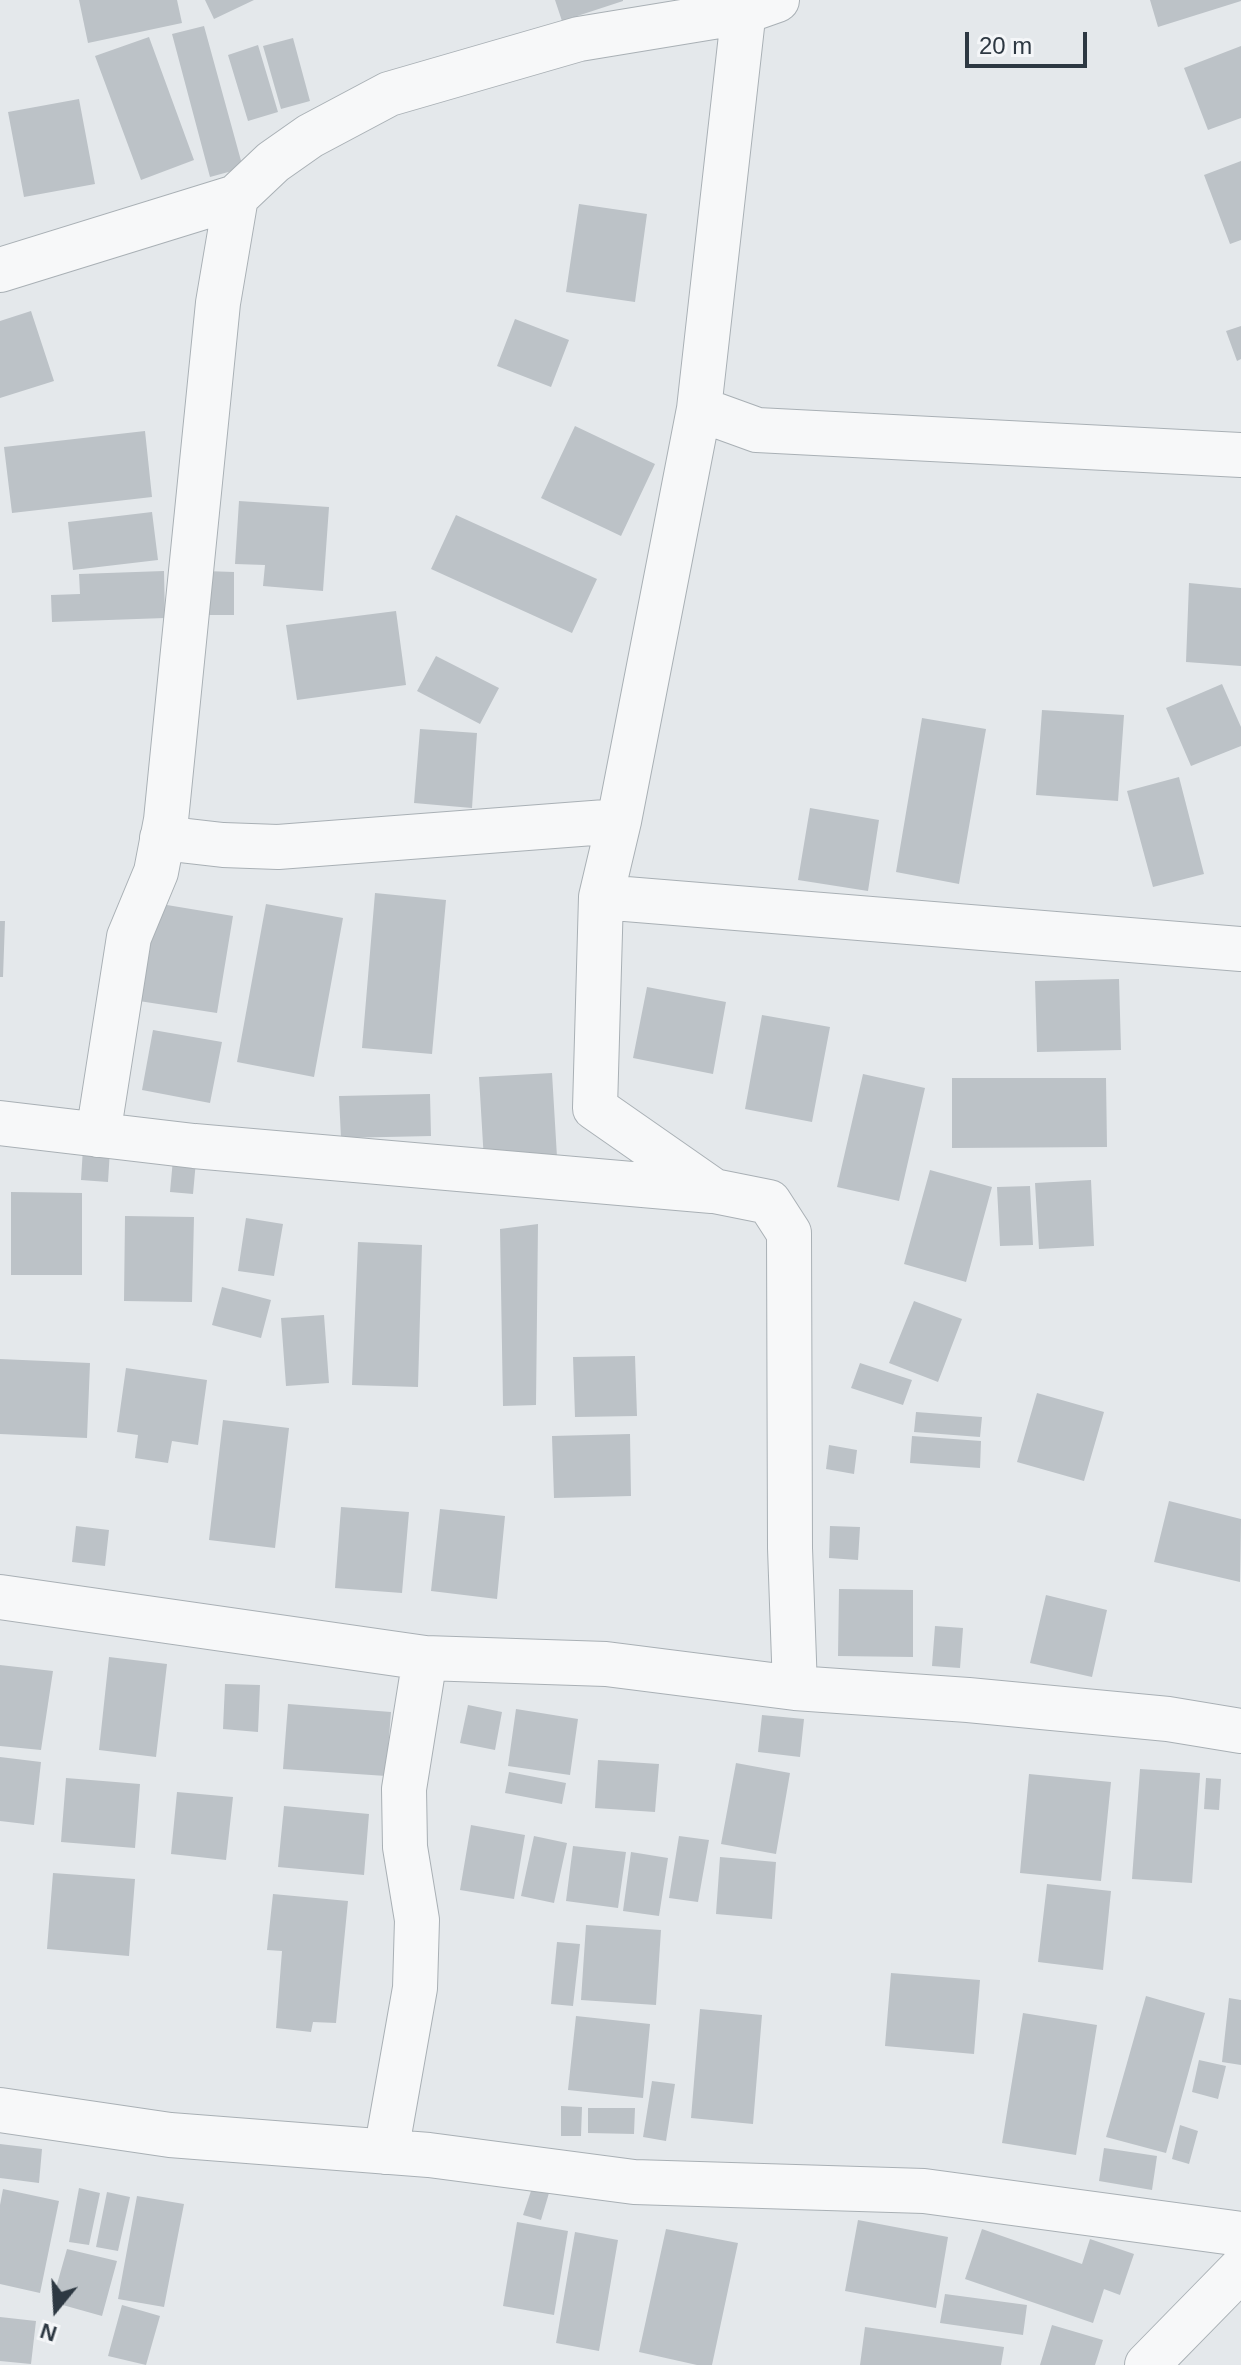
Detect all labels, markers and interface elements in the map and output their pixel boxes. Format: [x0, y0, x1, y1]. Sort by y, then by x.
scale bar [969, 16, 1091, 66]
text: 20 m [979, 32, 1032, 59]
north arrow [16, 2269, 96, 2349]
text: N [37, 2318, 60, 2347]

